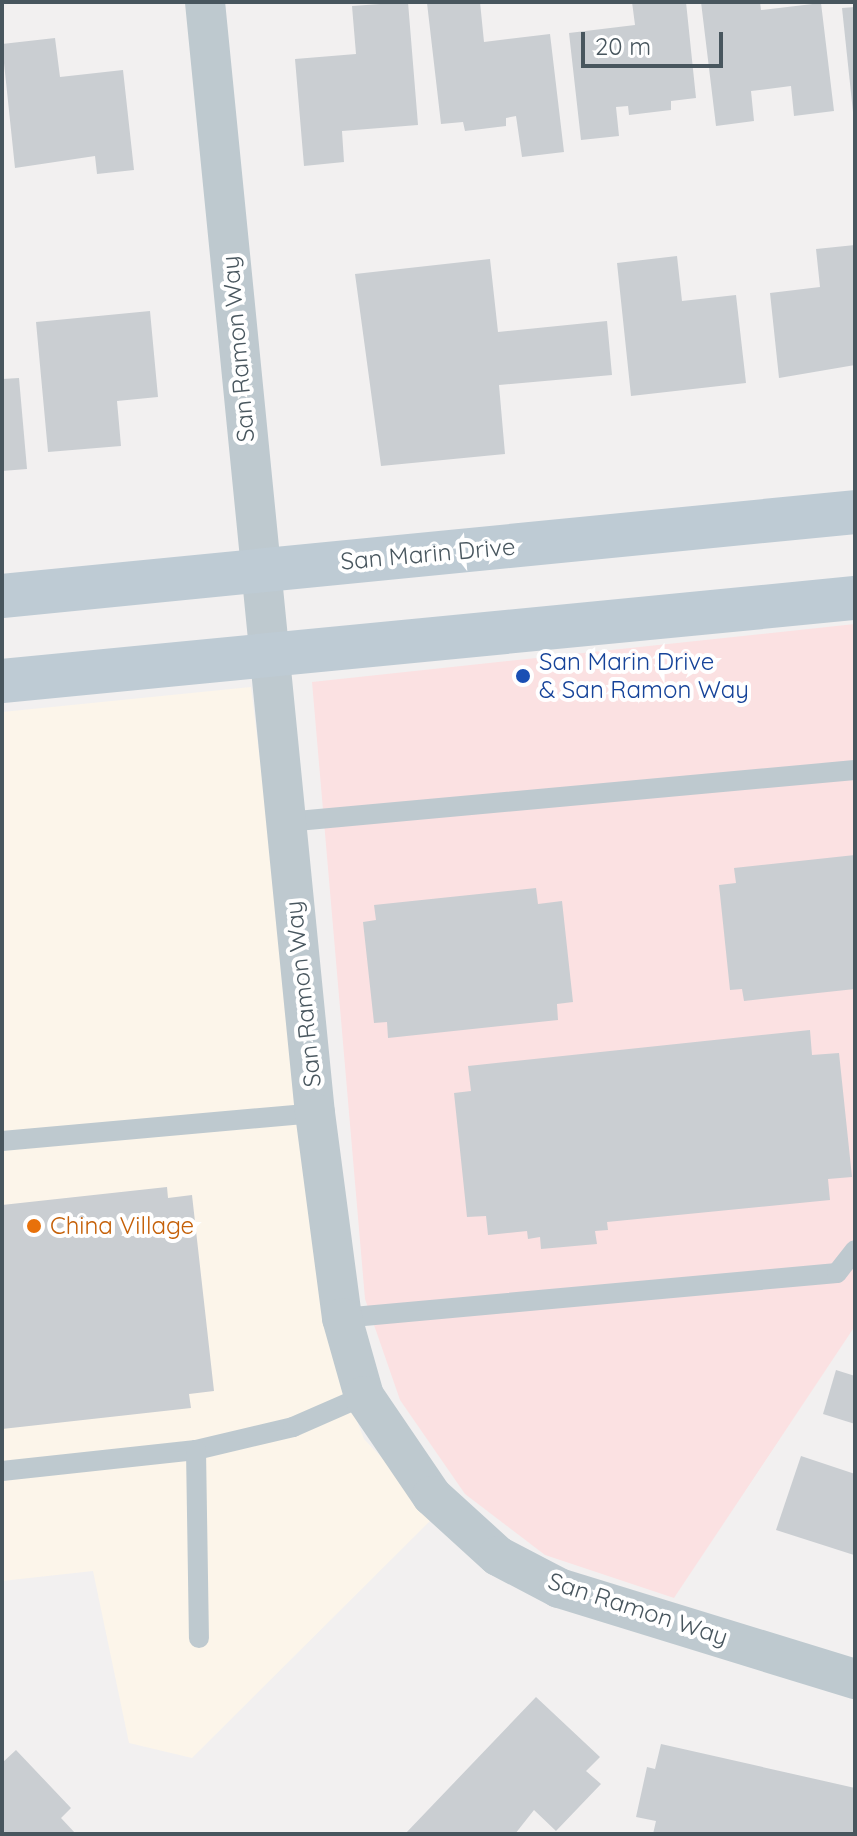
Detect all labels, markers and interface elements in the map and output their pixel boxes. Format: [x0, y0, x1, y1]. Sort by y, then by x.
scale bar [585, 16, 727, 66]
text: 20 m [595, 31, 651, 61]
street label: San Ramon Way [216, 255, 260, 443]
street label: San Marin Drive [339, 532, 517, 576]
place label: San Marin Drive & San Ramon Way [539, 648, 749, 704]
marker: San Marin Drive & San Ramon Way [514, 667, 532, 685]
street label: San Ramon Way [279, 899, 327, 1089]
place label: China Village [50, 1212, 194, 1240]
marker: China Village [25, 1217, 43, 1235]
street label: San Ramon Way [545, 1566, 731, 1652]

